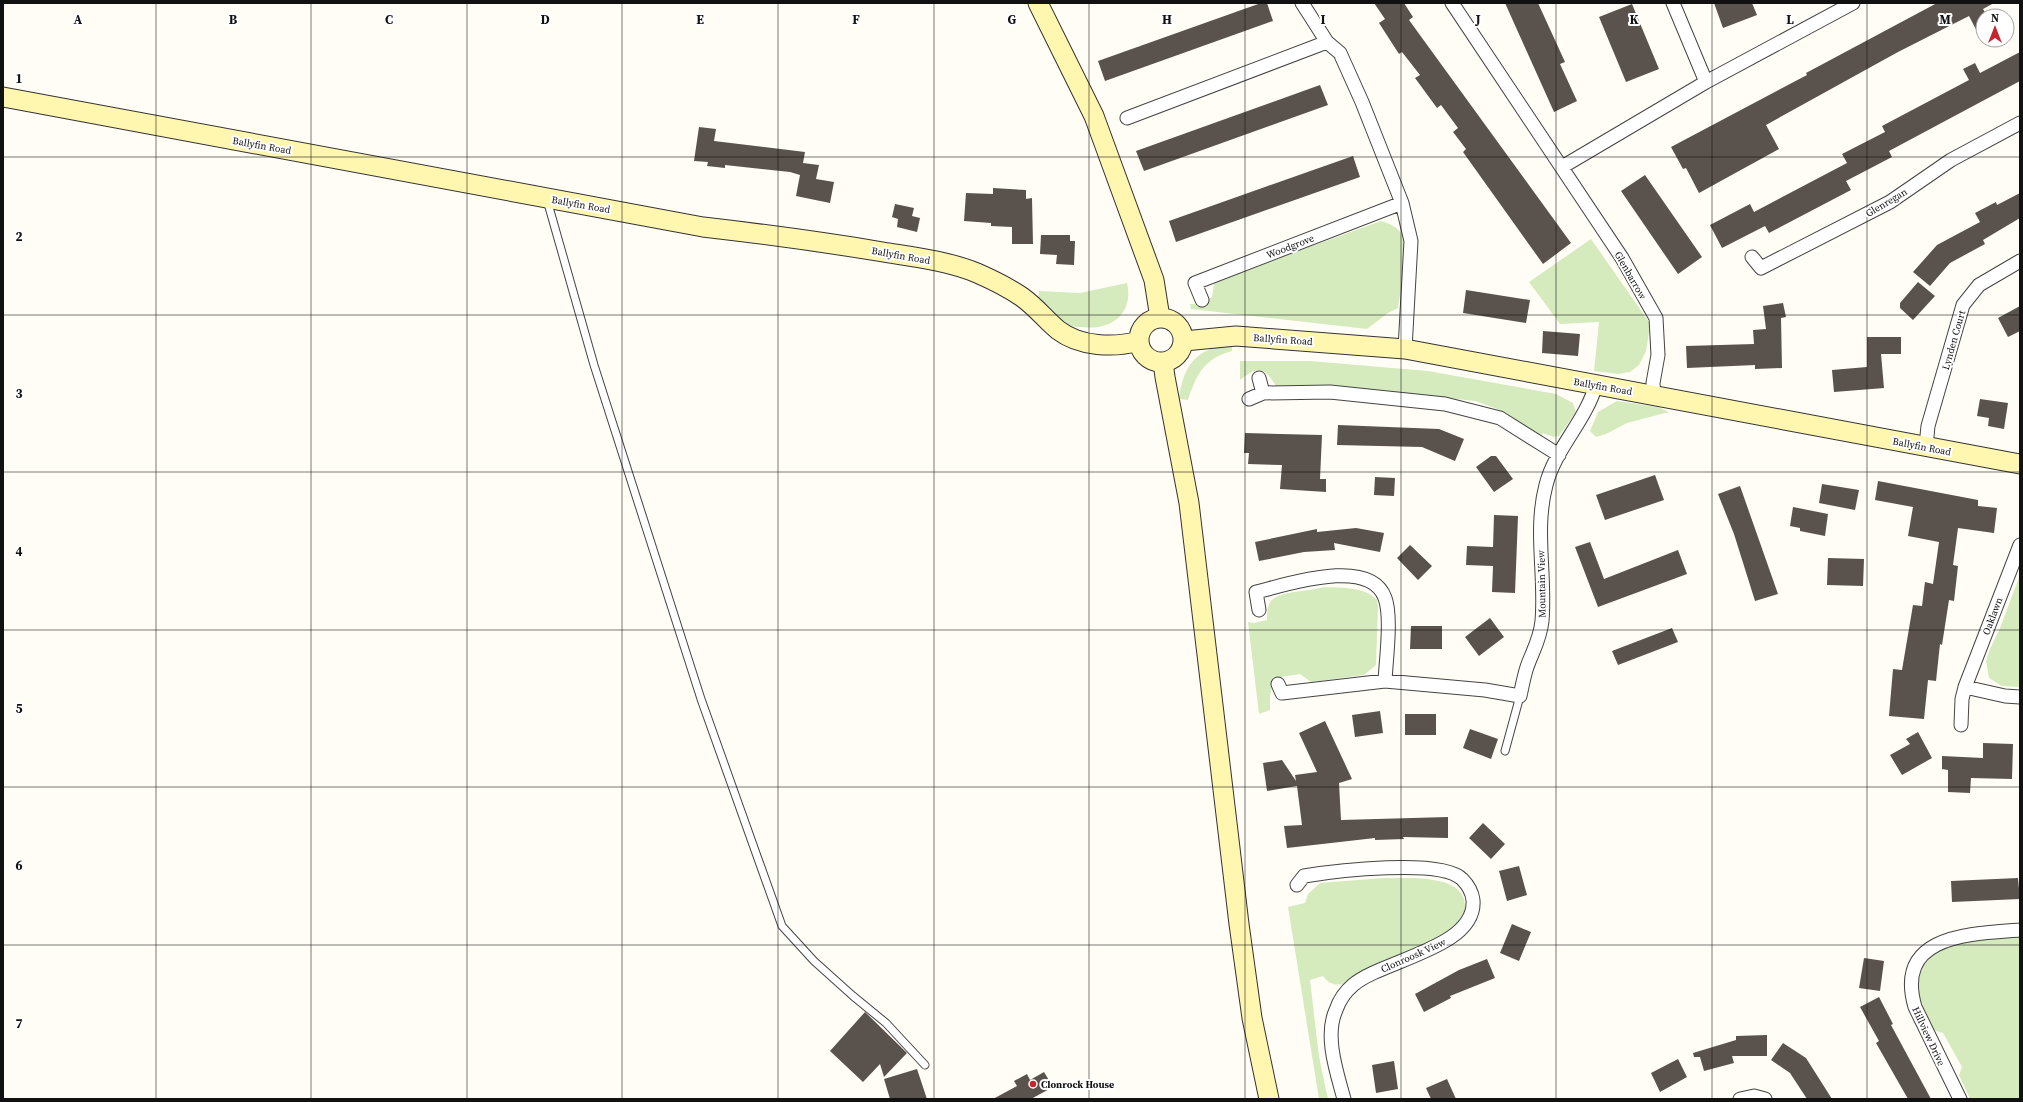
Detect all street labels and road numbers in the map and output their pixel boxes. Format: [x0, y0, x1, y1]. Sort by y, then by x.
street label: Ballyfin Road [231, 134, 293, 157]
street label: Glenregan [1863, 185, 1909, 220]
street label: Ballyfin Road [550, 193, 612, 216]
street label: Woodgrove [1264, 231, 1316, 262]
street label: Ballyfin Road [870, 244, 932, 267]
street label: Glenbarrow [1612, 249, 1650, 302]
street label: Lynden Court [1939, 308, 1968, 371]
street label: Ballyfin Road [1253, 331, 1313, 348]
street label: Ballyfin Road [1572, 375, 1634, 398]
street label: Ballyfin Road [1891, 434, 1953, 459]
street label: Mountain View [1534, 550, 1549, 618]
street label: Oaklawn [1979, 596, 2006, 637]
street label: Clonroosk View [1379, 935, 1448, 976]
street label: Hillview Drive [1909, 1005, 1948, 1068]

